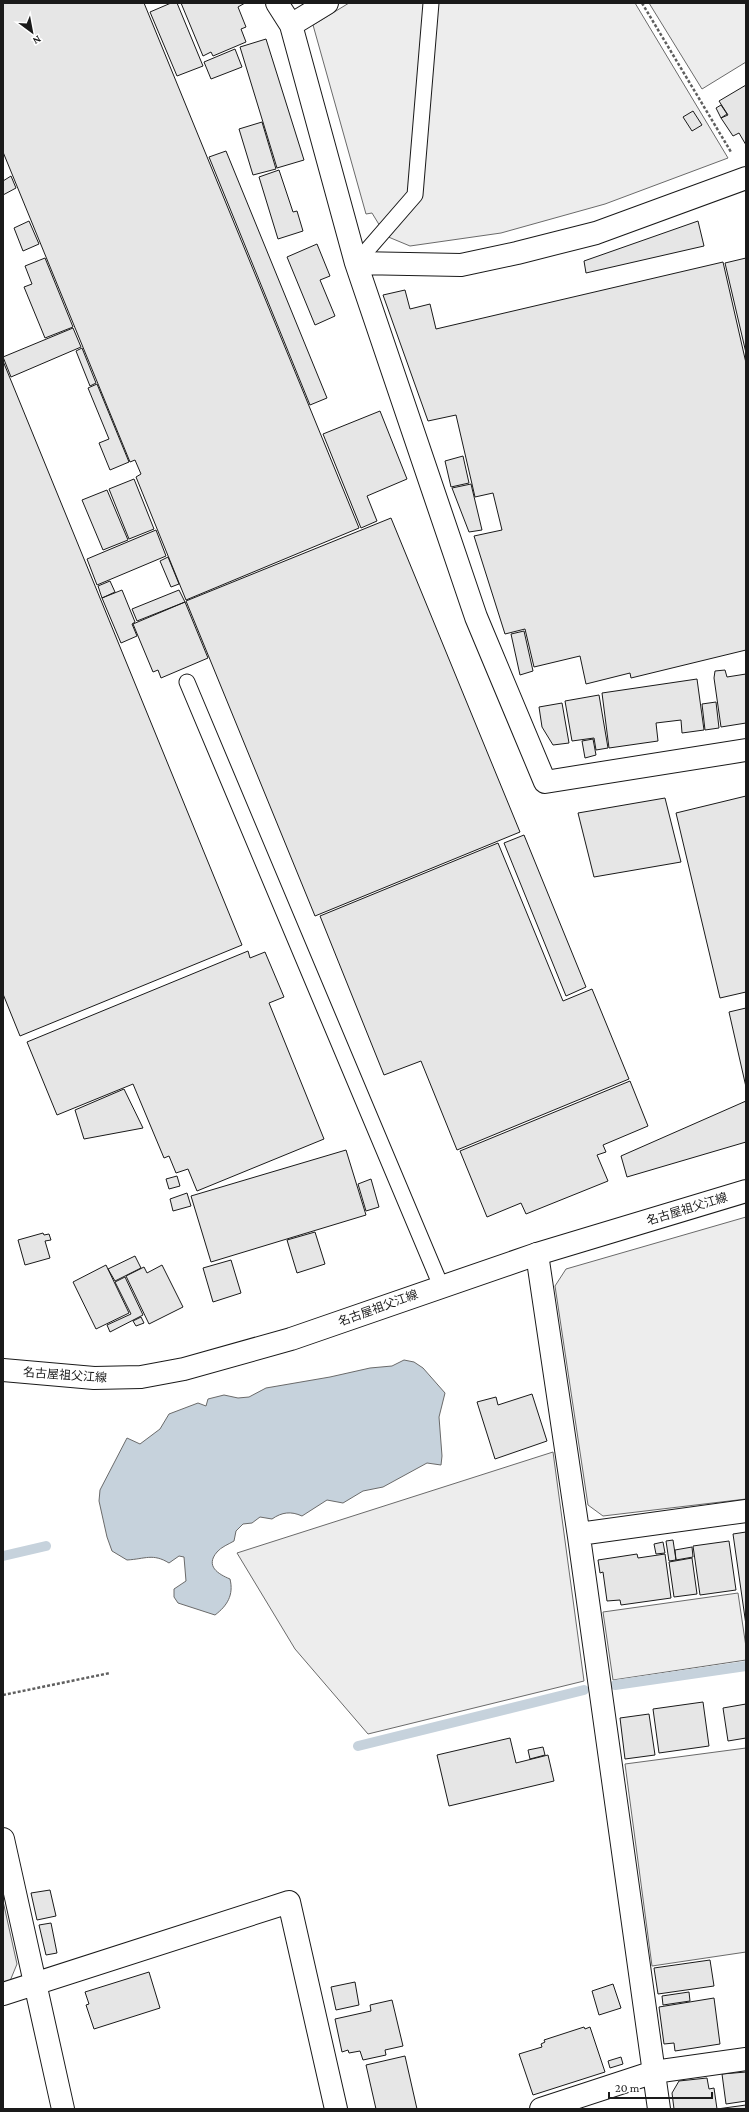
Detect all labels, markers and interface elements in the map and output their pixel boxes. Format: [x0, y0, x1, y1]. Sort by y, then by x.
north arrow [12, 12, 52, 52]
text: N [31, 33, 44, 48]
street label: 名古屋祖父江線 [645, 1190, 729, 1228]
street label: 名古屋祖父江線 [336, 1287, 420, 1329]
street label: 名古屋祖父江線 [23, 1365, 107, 1385]
scale bar [609, 2074, 712, 2100]
text: 20 m [615, 2081, 640, 2095]

